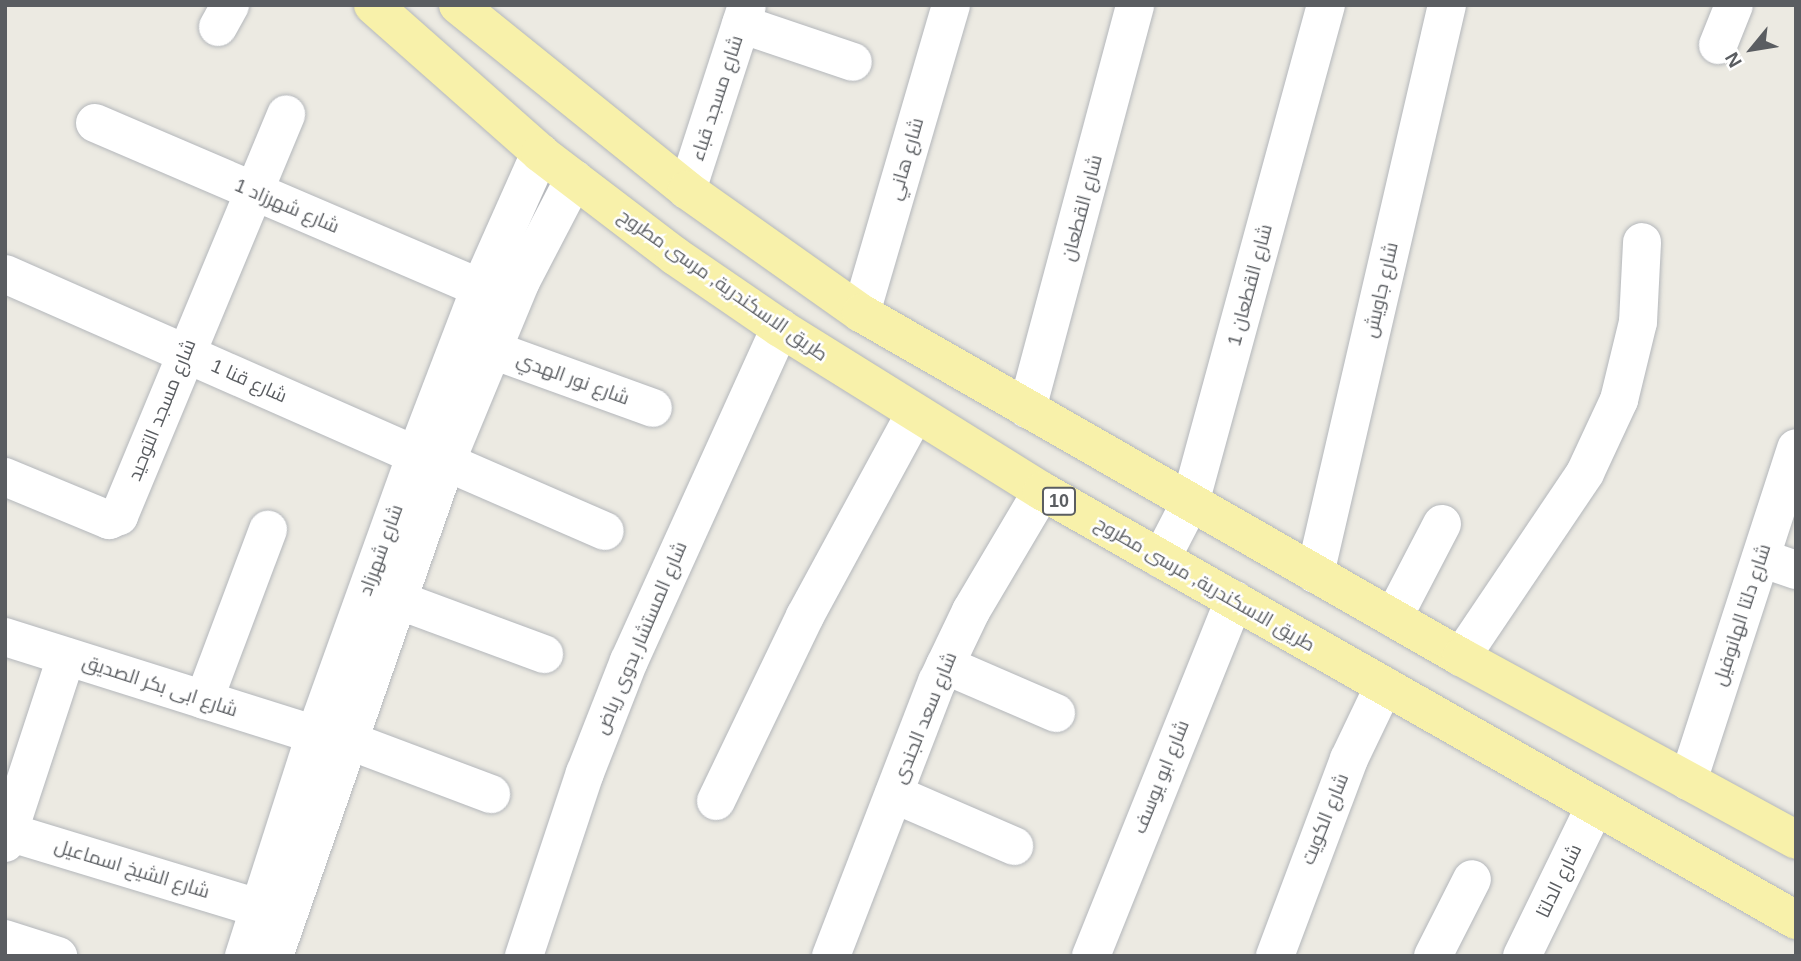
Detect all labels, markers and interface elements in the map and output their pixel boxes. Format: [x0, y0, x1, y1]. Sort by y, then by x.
north arrow [1717, 14, 1787, 84]
street label: شارع مسجد قباء [686, 32, 748, 164]
text: N [1721, 49, 1746, 71]
street label: شارع هاني [883, 115, 929, 203]
street label: شارع القطعان [1057, 152, 1107, 264]
street label: شارع شهرزاد 1 [231, 174, 343, 238]
street label: طريق الاسكندرية, مرسى مطروح [614, 204, 832, 366]
street label: شارع القطعان 1 [1223, 222, 1277, 348]
street label: شارع جاويش [1359, 240, 1403, 340]
street label: شارع مسجد التوحيد [123, 336, 201, 484]
street label: شارع نور الهدي [513, 348, 633, 410]
street label: شارع قنا 1 [208, 354, 290, 408]
road number: 10 [1042, 486, 1076, 516]
street label: شارع شهرزاد [354, 501, 408, 599]
street label: طريق الاسكندرية, مرسى مطروح [1091, 512, 1319, 656]
street label: شارع المستشار بدوى رياض [590, 538, 692, 738]
street label: شارع دلتا الهانوفيل [1708, 541, 1776, 689]
street label: شارع سعد الجندى [888, 649, 962, 787]
street label: شارع ابى بكر الصديق [80, 650, 240, 722]
street label: شارع ابو يوسف [1128, 717, 1194, 837]
street label: شارع الكويت [1296, 770, 1354, 868]
street label: شارع الشيخ اسماعيل [52, 835, 212, 903]
street label: شارع الدلتا [1531, 841, 1587, 921]

